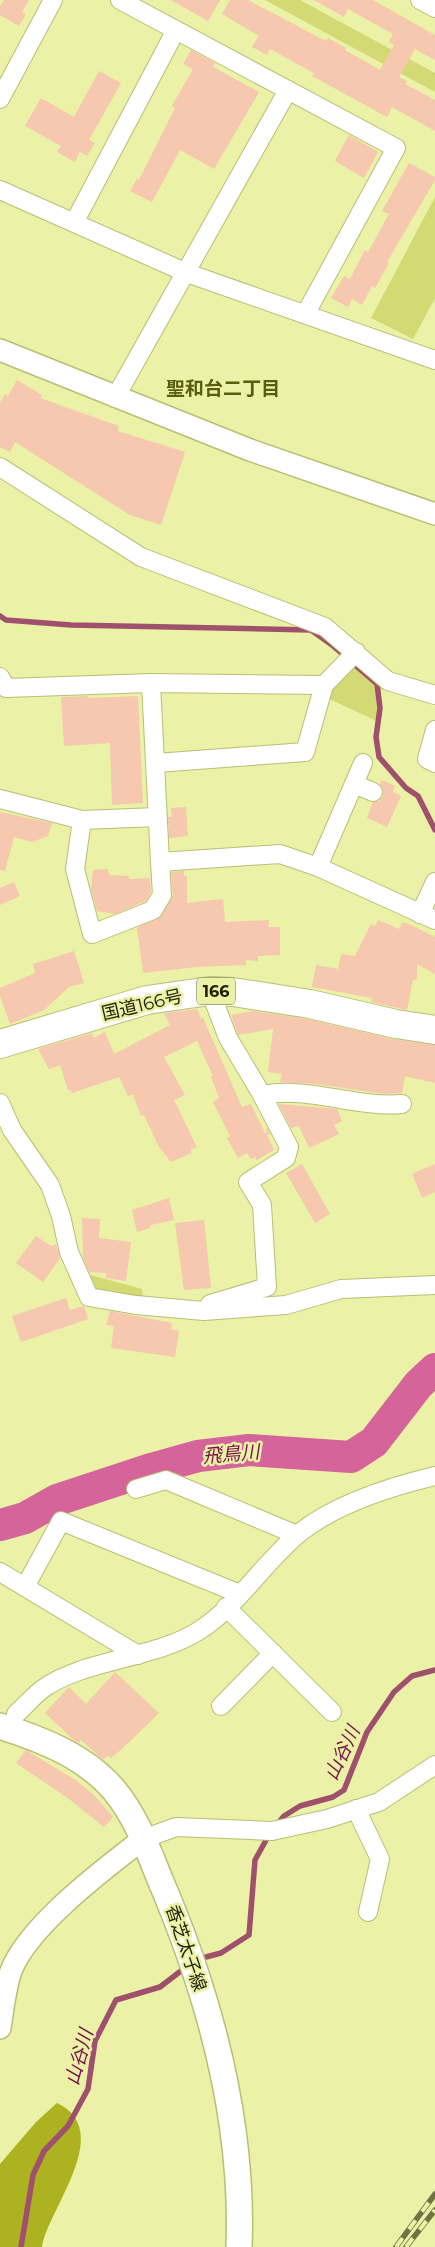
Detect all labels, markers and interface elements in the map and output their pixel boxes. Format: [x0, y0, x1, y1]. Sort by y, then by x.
district label: 聖和台二丁目 [166, 377, 280, 400]
road number: 166 [197, 978, 235, 1004]
street label: 国道166号 [99, 985, 185, 1025]
water label: 飛鳥川 [202, 1440, 262, 1468]
water label: 山谷川 [320, 1721, 365, 1784]
street label: 香芝太子線 [161, 1902, 211, 1994]
water label: 山谷川 [60, 2025, 98, 2088]

